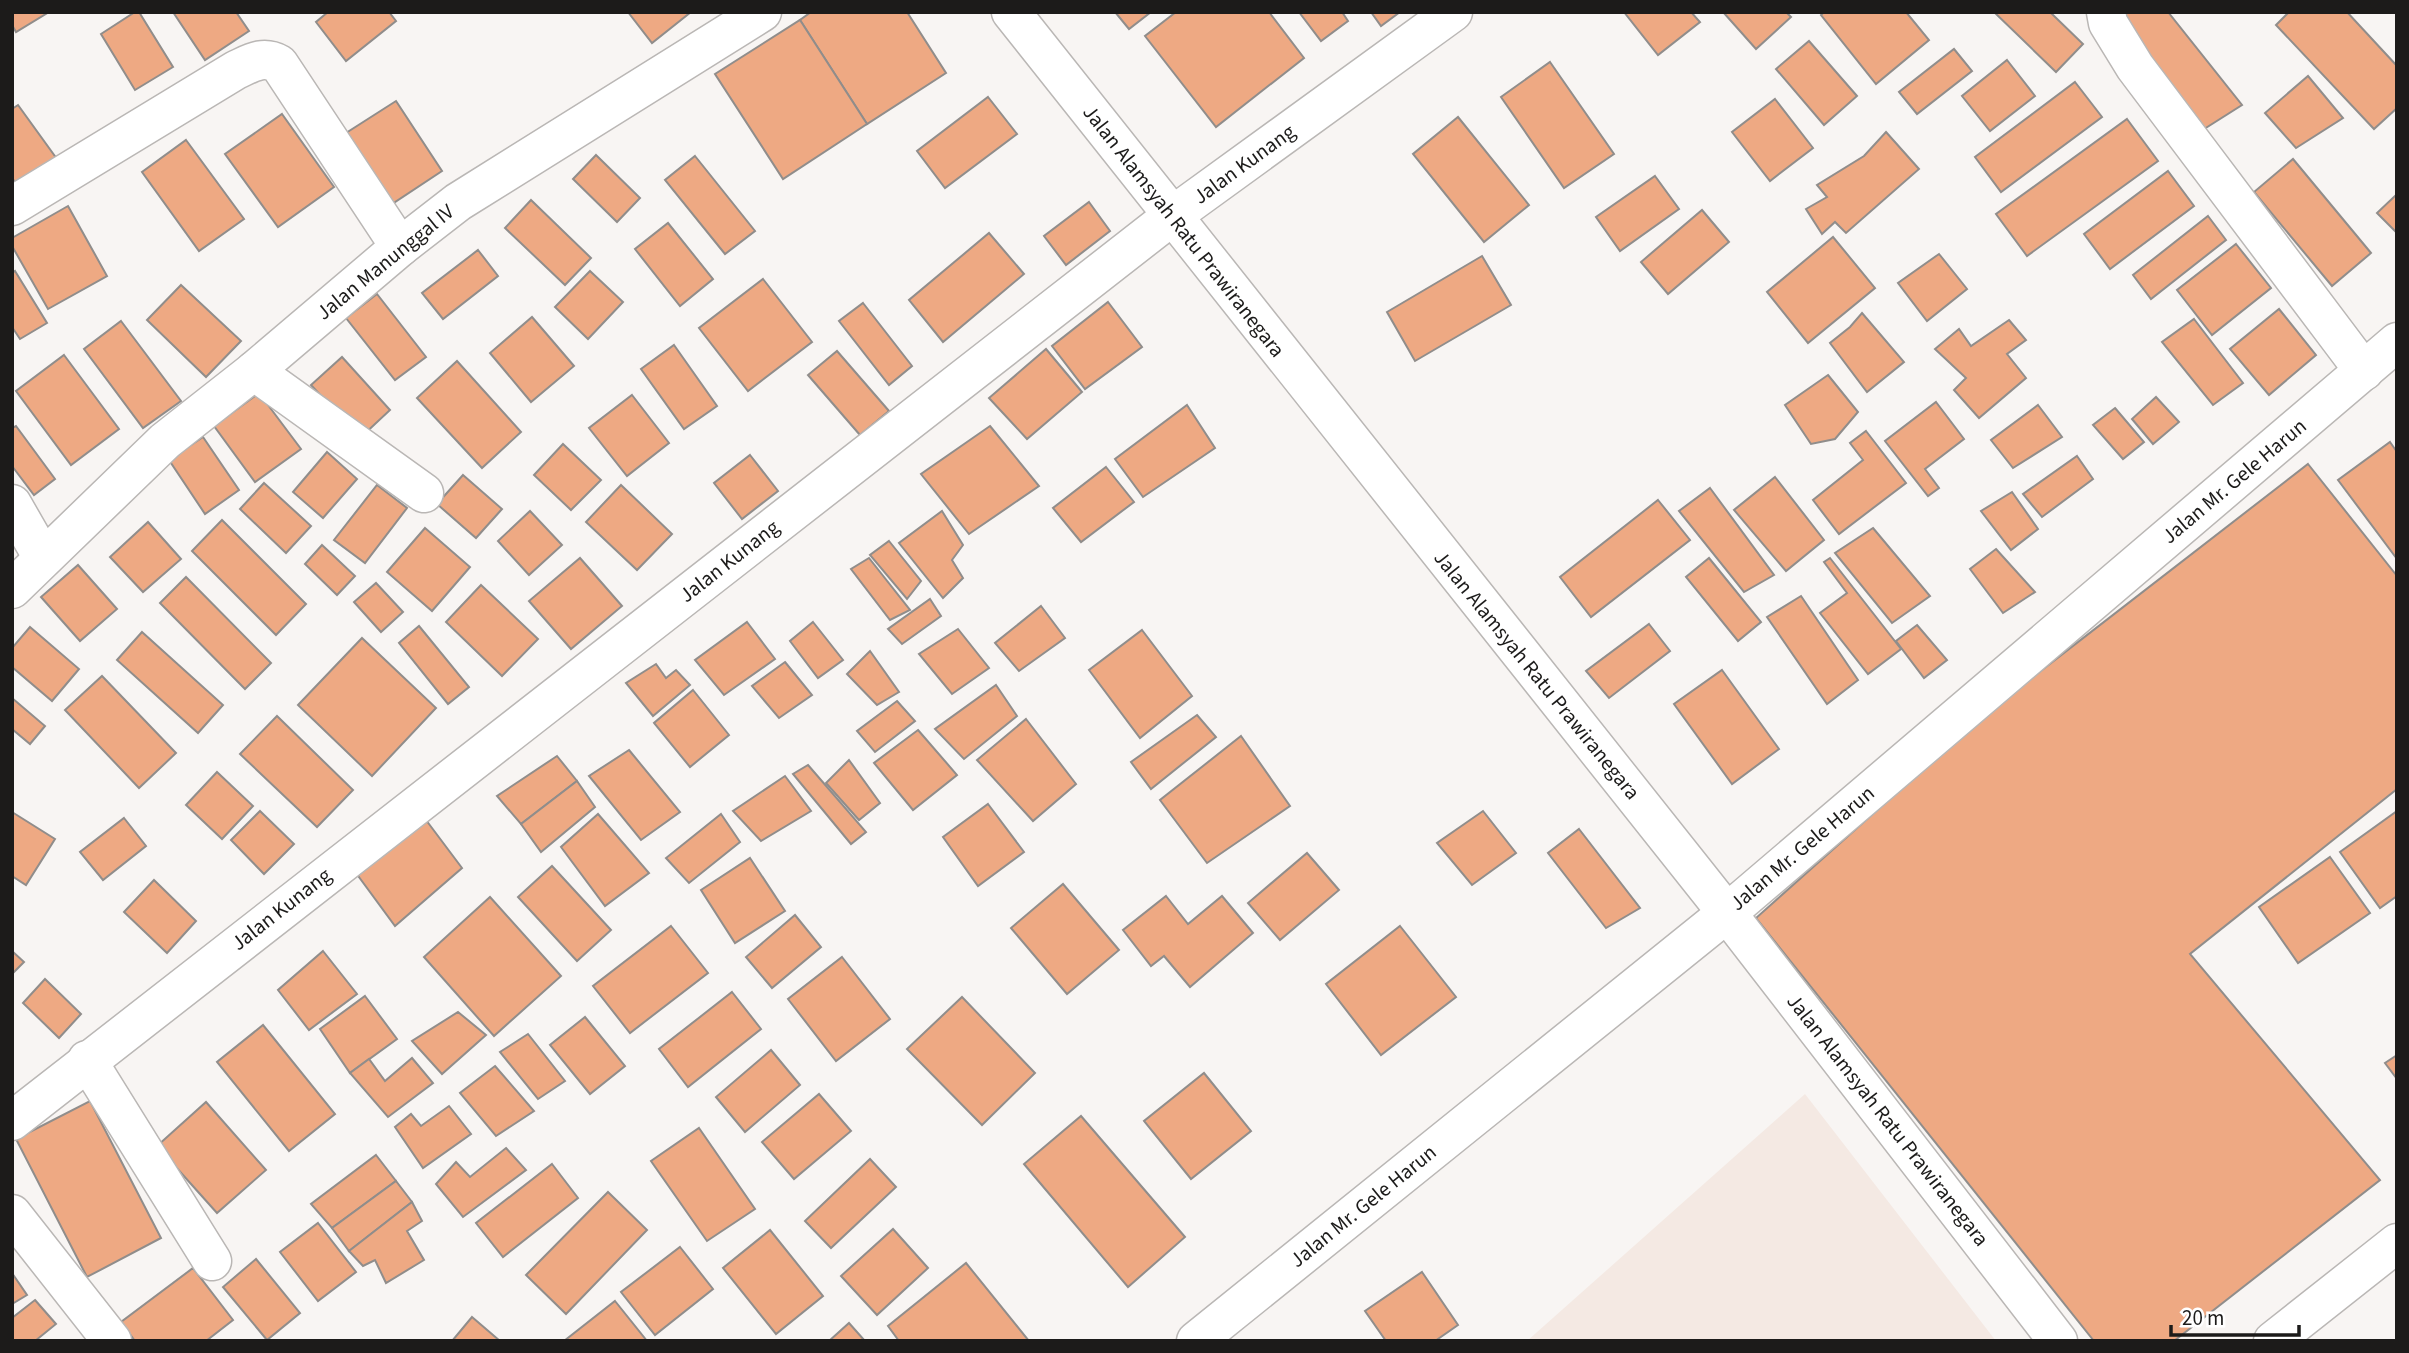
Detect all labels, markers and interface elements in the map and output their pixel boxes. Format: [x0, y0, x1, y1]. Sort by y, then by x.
street label: Jalan Alamsyah Ratu Prawiranegara [1076, 98, 1292, 364]
street label: Jalan Kunang [1187, 116, 1302, 211]
street label: Jalan Manunggal IV [310, 197, 461, 327]
street label: Jalan Mr. Gele Harun [2155, 411, 2313, 551]
street label: Jalan Kunang [673, 512, 786, 610]
street label: Jalan Alamsyah Ratu Prawiranegara [1427, 544, 1647, 806]
street label: Jalan Mr. Gele Harun [1723, 778, 1881, 918]
street label: Jalan Kunang [225, 860, 338, 958]
street label: Jalan Alamsyah Ratu Prawiranegara [1780, 987, 1996, 1253]
street label: Jalan Mr. Gele Harun [1283, 1137, 1443, 1275]
scale bar [2171, 1294, 2299, 1338]
text: 20 m [2182, 1303, 2224, 1333]

